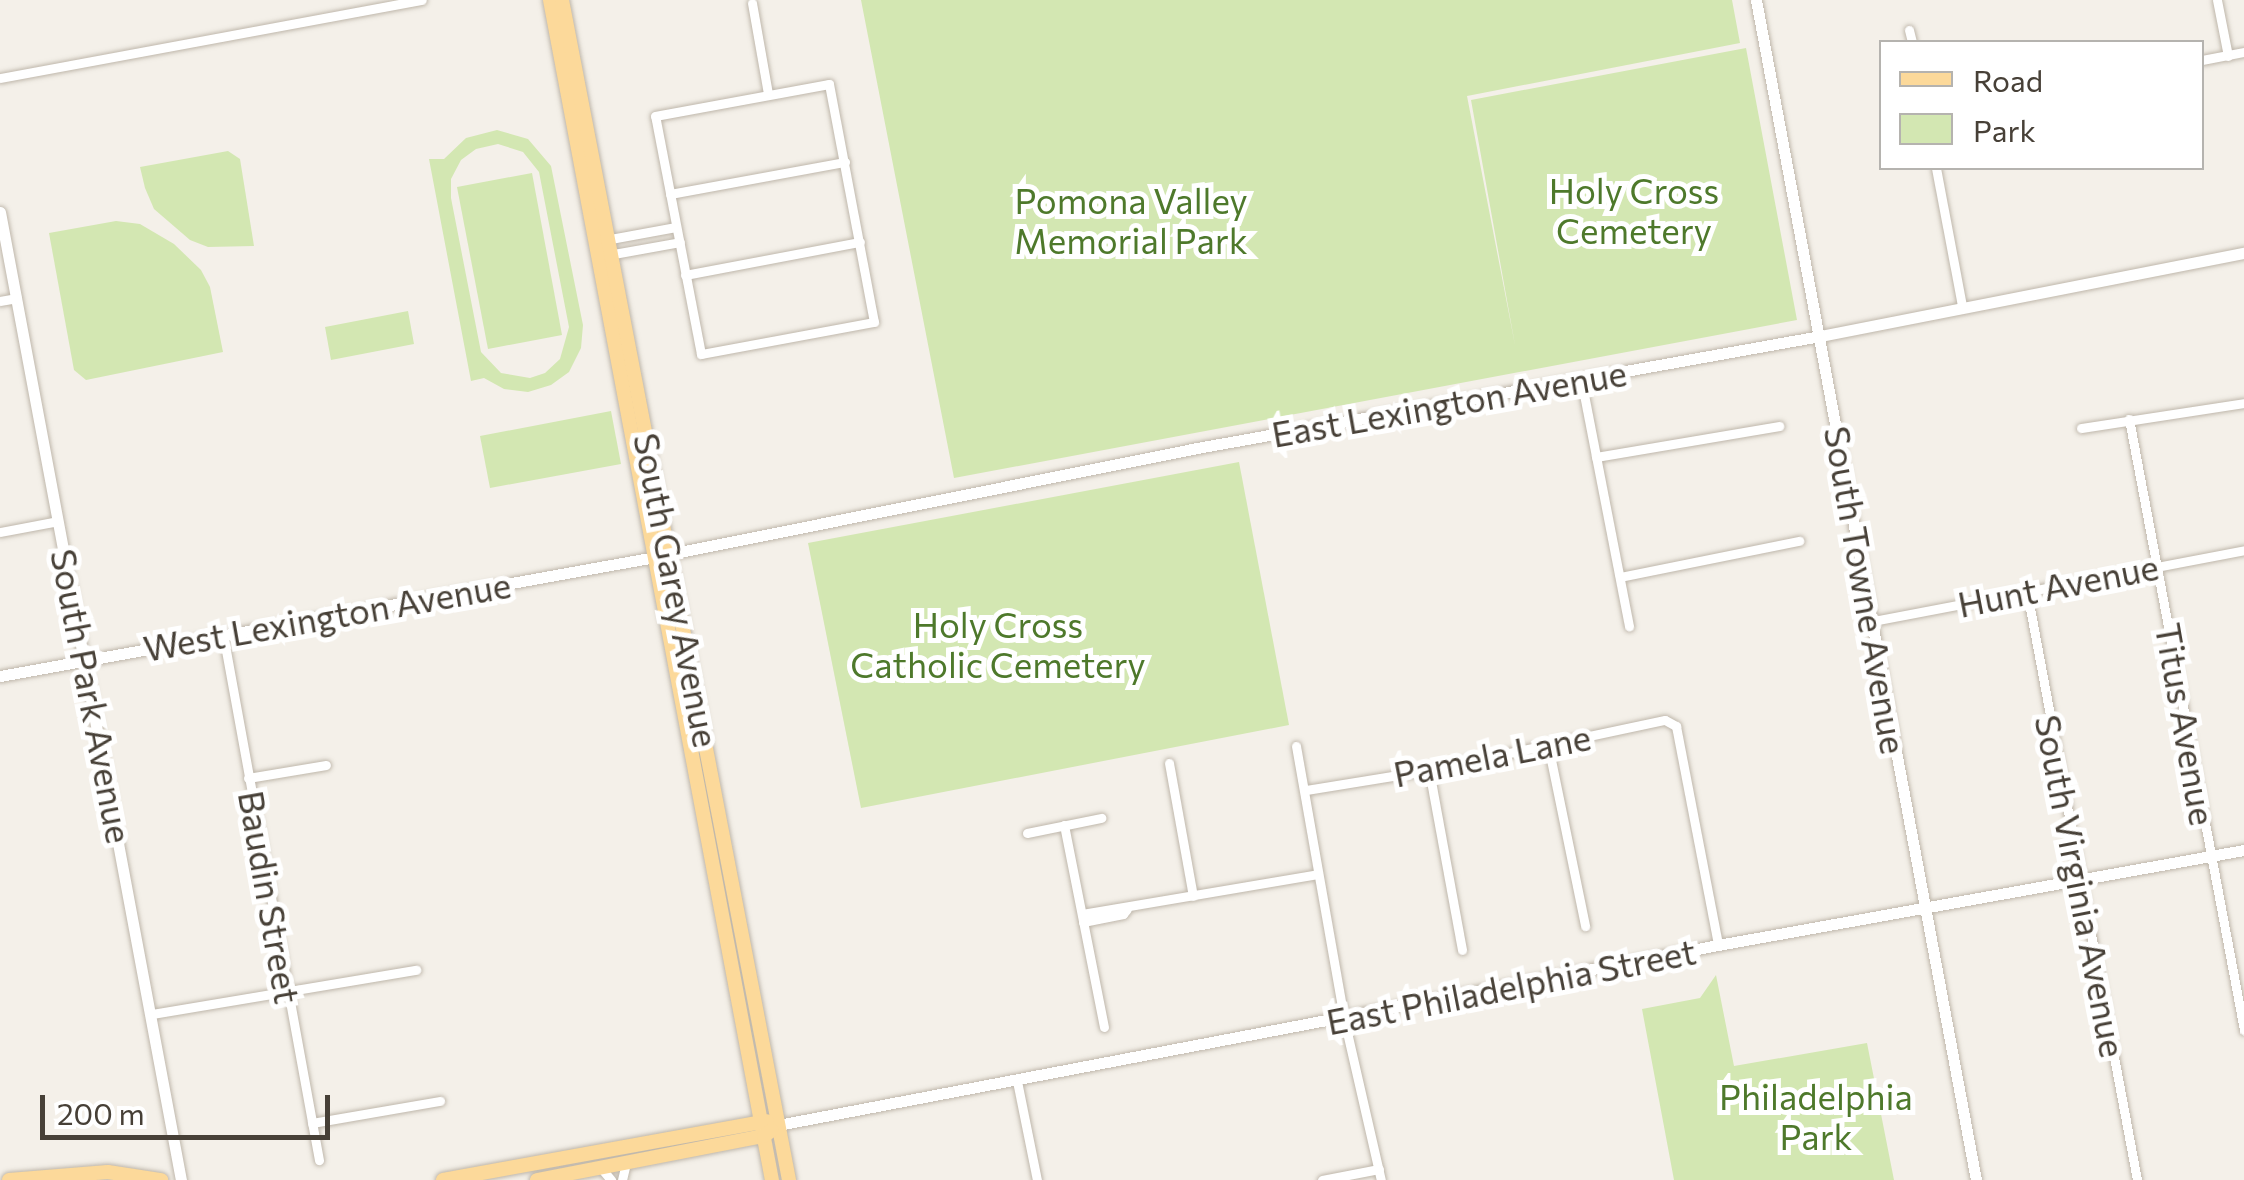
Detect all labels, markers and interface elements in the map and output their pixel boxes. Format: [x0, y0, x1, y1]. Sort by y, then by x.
legend [1879, 40, 2204, 170]
text: Road [1973, 61, 2043, 98]
text: Park [1973, 111, 2036, 148]
park label: Holy Cross Cemetery [1549, 169, 1719, 251]
park label: Pomona Valley Memorial Park [1014, 179, 1248, 261]
street label: East Lexington Avenue [1268, 351, 1630, 455]
street label: South Towne Avenue [1816, 423, 1916, 757]
street label: South Garey Avenue [626, 429, 728, 751]
street label: South Park Avenue [43, 545, 141, 847]
street label: Hunt Avenue [1954, 545, 2162, 625]
street label: West Lexington Avenue [140, 563, 514, 669]
park label: Holy Cross Catholic Cemetery [850, 603, 1146, 685]
street label: Titus Avenue [2148, 620, 2224, 828]
street label: South Virginia Avenue [2027, 711, 2135, 1061]
street label: Pamela Lane [1390, 715, 1594, 795]
street label: Baudin Street [231, 787, 309, 1007]
street label: East Philadelphia Street [1323, 930, 1699, 1042]
scale bar [45, 1075, 335, 1137]
park label: Philadelphia Park [1719, 1075, 1913, 1157]
text: 200 m [57, 1094, 145, 1131]

